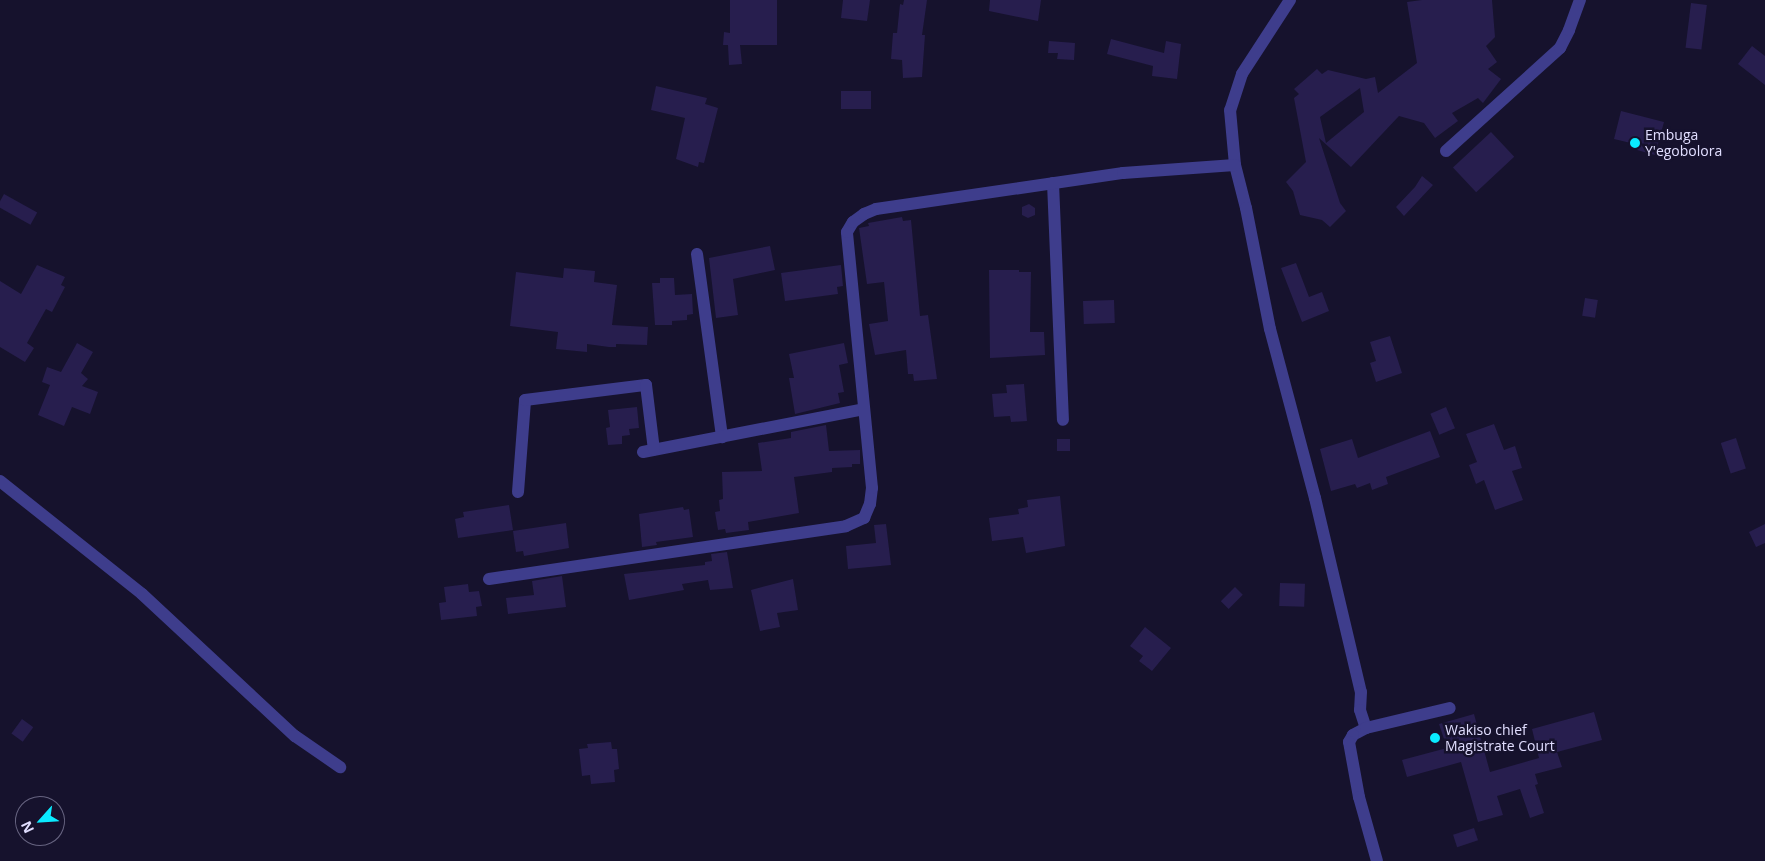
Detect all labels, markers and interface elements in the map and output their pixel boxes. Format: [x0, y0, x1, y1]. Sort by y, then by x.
place label: Embuga Y'egobolora [1645, 127, 1722, 160]
marker: Embuga Y'egobolora [1629, 137, 1641, 149]
place label: Wakiso chief Magistrate Court [1445, 722, 1555, 754]
marker: Wakiso chief Magistrate Court [1429, 732, 1441, 744]
north arrow [15, 796, 65, 846]
text: N [16, 818, 38, 837]

